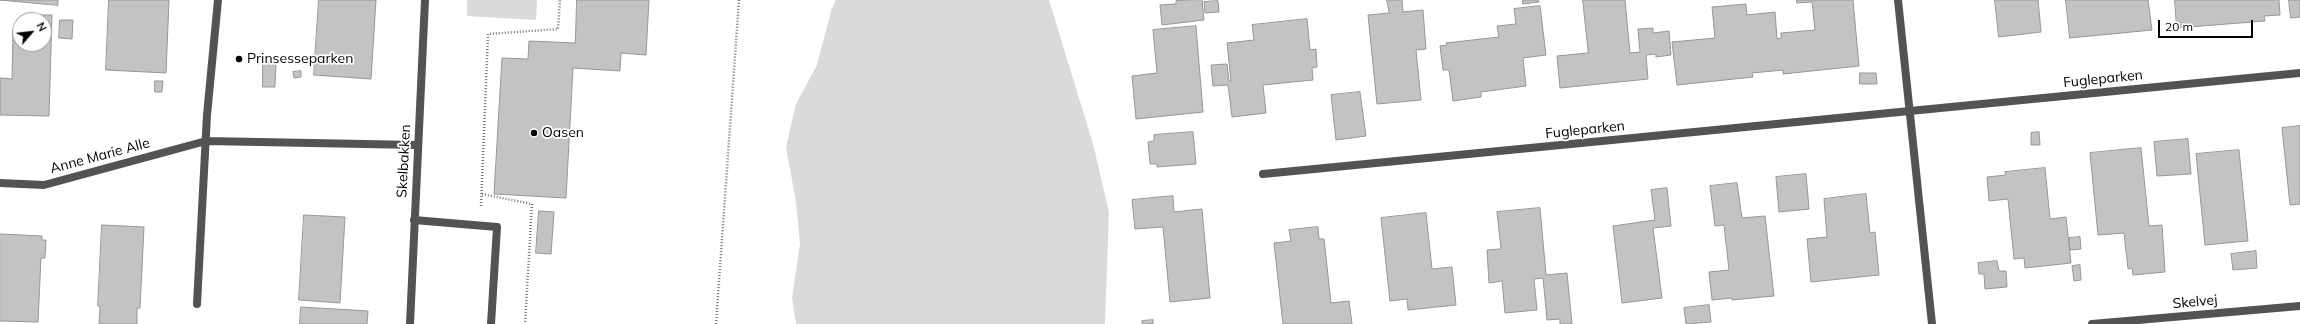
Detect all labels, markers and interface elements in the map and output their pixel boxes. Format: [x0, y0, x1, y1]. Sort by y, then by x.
north arrow [12, 12, 52, 52]
scale bar [2160, 12, 2255, 38]
text: 20 m [2165, 19, 2193, 34]
text: N [34, 20, 50, 34]
place label: Prinsesseparken [247, 51, 353, 67]
marker: Prinsesseparken [234, 54, 244, 64]
street label: Fugleparken [2062, 66, 2144, 92]
street label: Fugleparken [1544, 117, 1626, 143]
street label: Skelbakken [394, 124, 414, 198]
place label: Oasen [542, 125, 584, 141]
marker: Oasen [529, 128, 539, 138]
street label: Anne Marie Alle [48, 135, 152, 177]
street label: Skelvej [2172, 292, 2218, 312]

